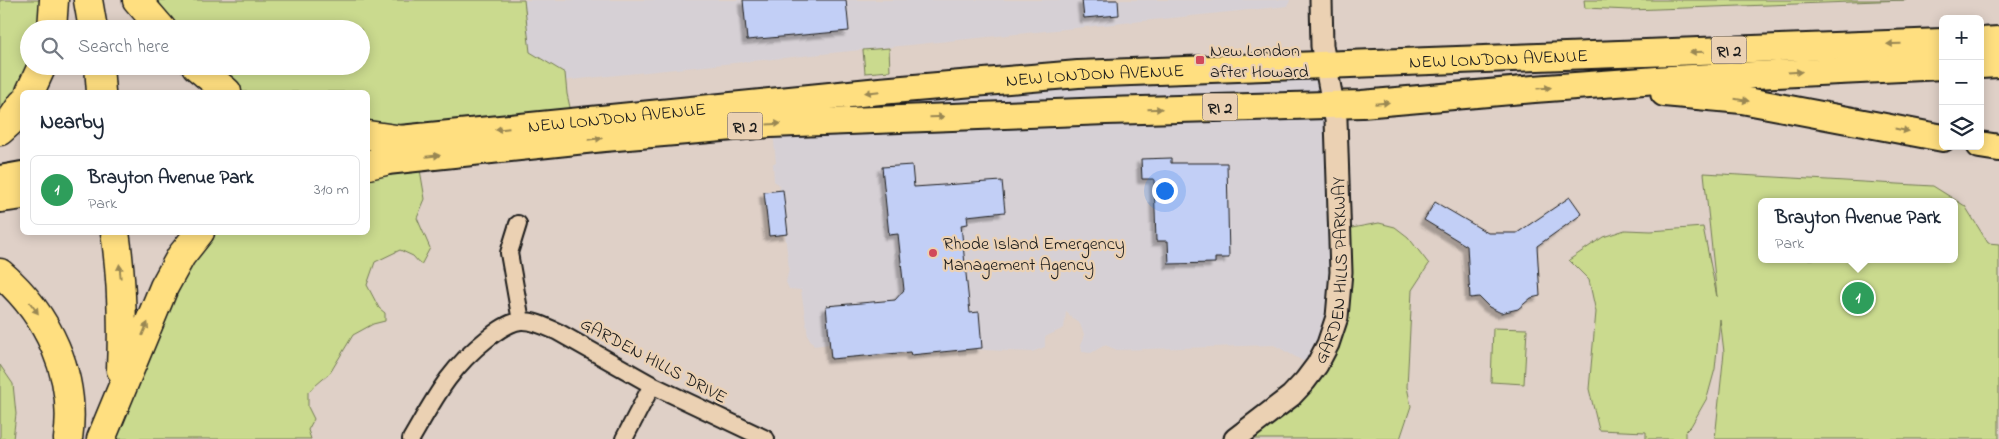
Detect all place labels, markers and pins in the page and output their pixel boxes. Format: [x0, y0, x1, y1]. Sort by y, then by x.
place label: New London after Howard [1210, 39, 1309, 86]
marker: New London after Howard [1194, 54, 1206, 66]
place label: Rhode Island Emergency Management Agency [943, 232, 1125, 280]
marker: Rhode Island Emergency Management Agency [927, 247, 939, 259]
pin: 1 [1842, 279, 1874, 317]

